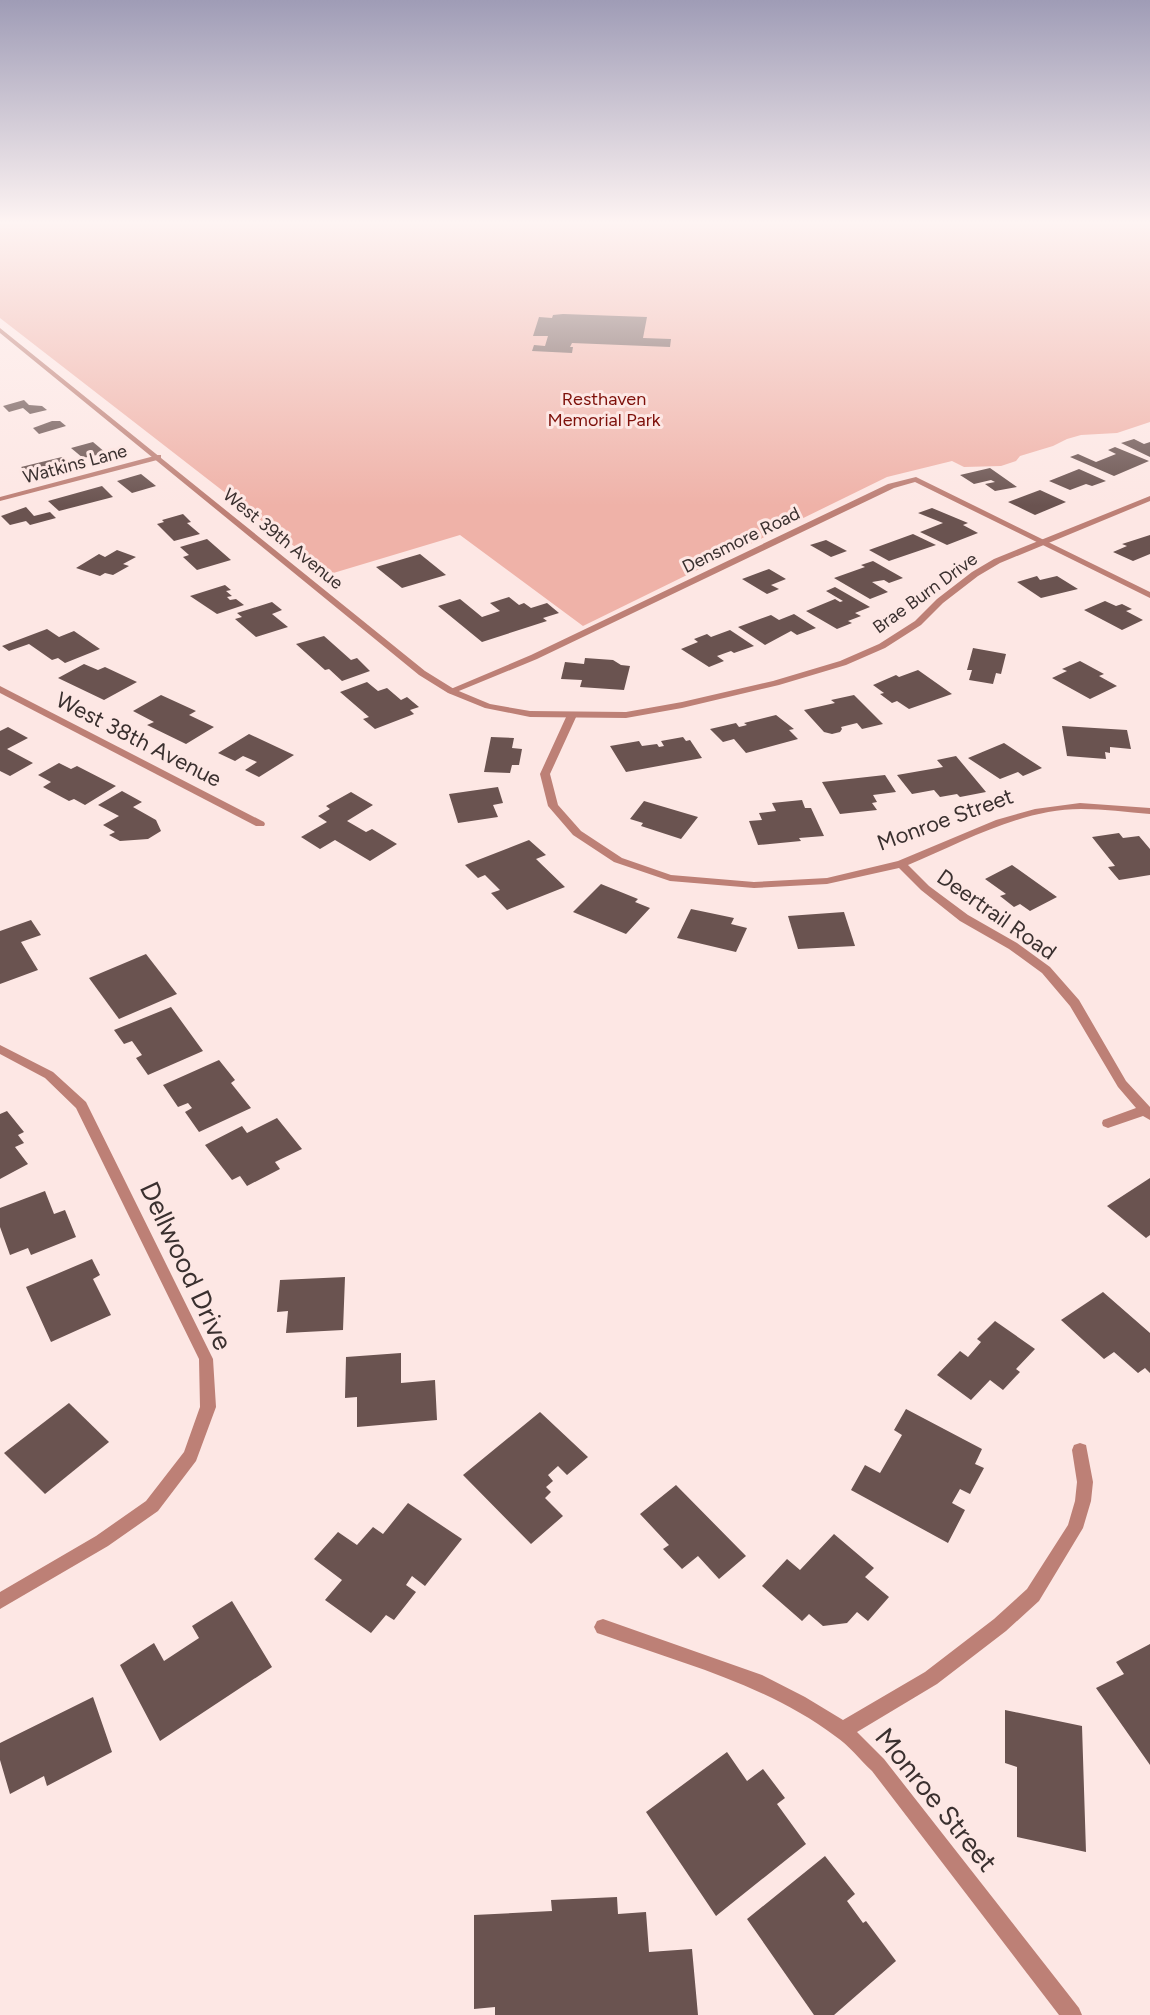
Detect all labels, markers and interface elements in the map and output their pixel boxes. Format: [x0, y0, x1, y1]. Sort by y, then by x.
park label: Resthaven Memorial Park [548, 388, 661, 431]
street label: Watkins Lane [21, 440, 130, 488]
street label: West 39th Avenue [219, 484, 348, 594]
street label: Densmore Road [679, 502, 803, 578]
street label: Brae Burn Drive [868, 548, 982, 638]
street label: West 38th Avenue [51, 686, 226, 793]
street label: Monroe Street [873, 782, 1017, 857]
street label: Deertrail Road [932, 863, 1062, 966]
street label: Dellwood Drive [133, 1176, 240, 1355]
street label: Monroe Street [868, 1721, 1004, 1878]

